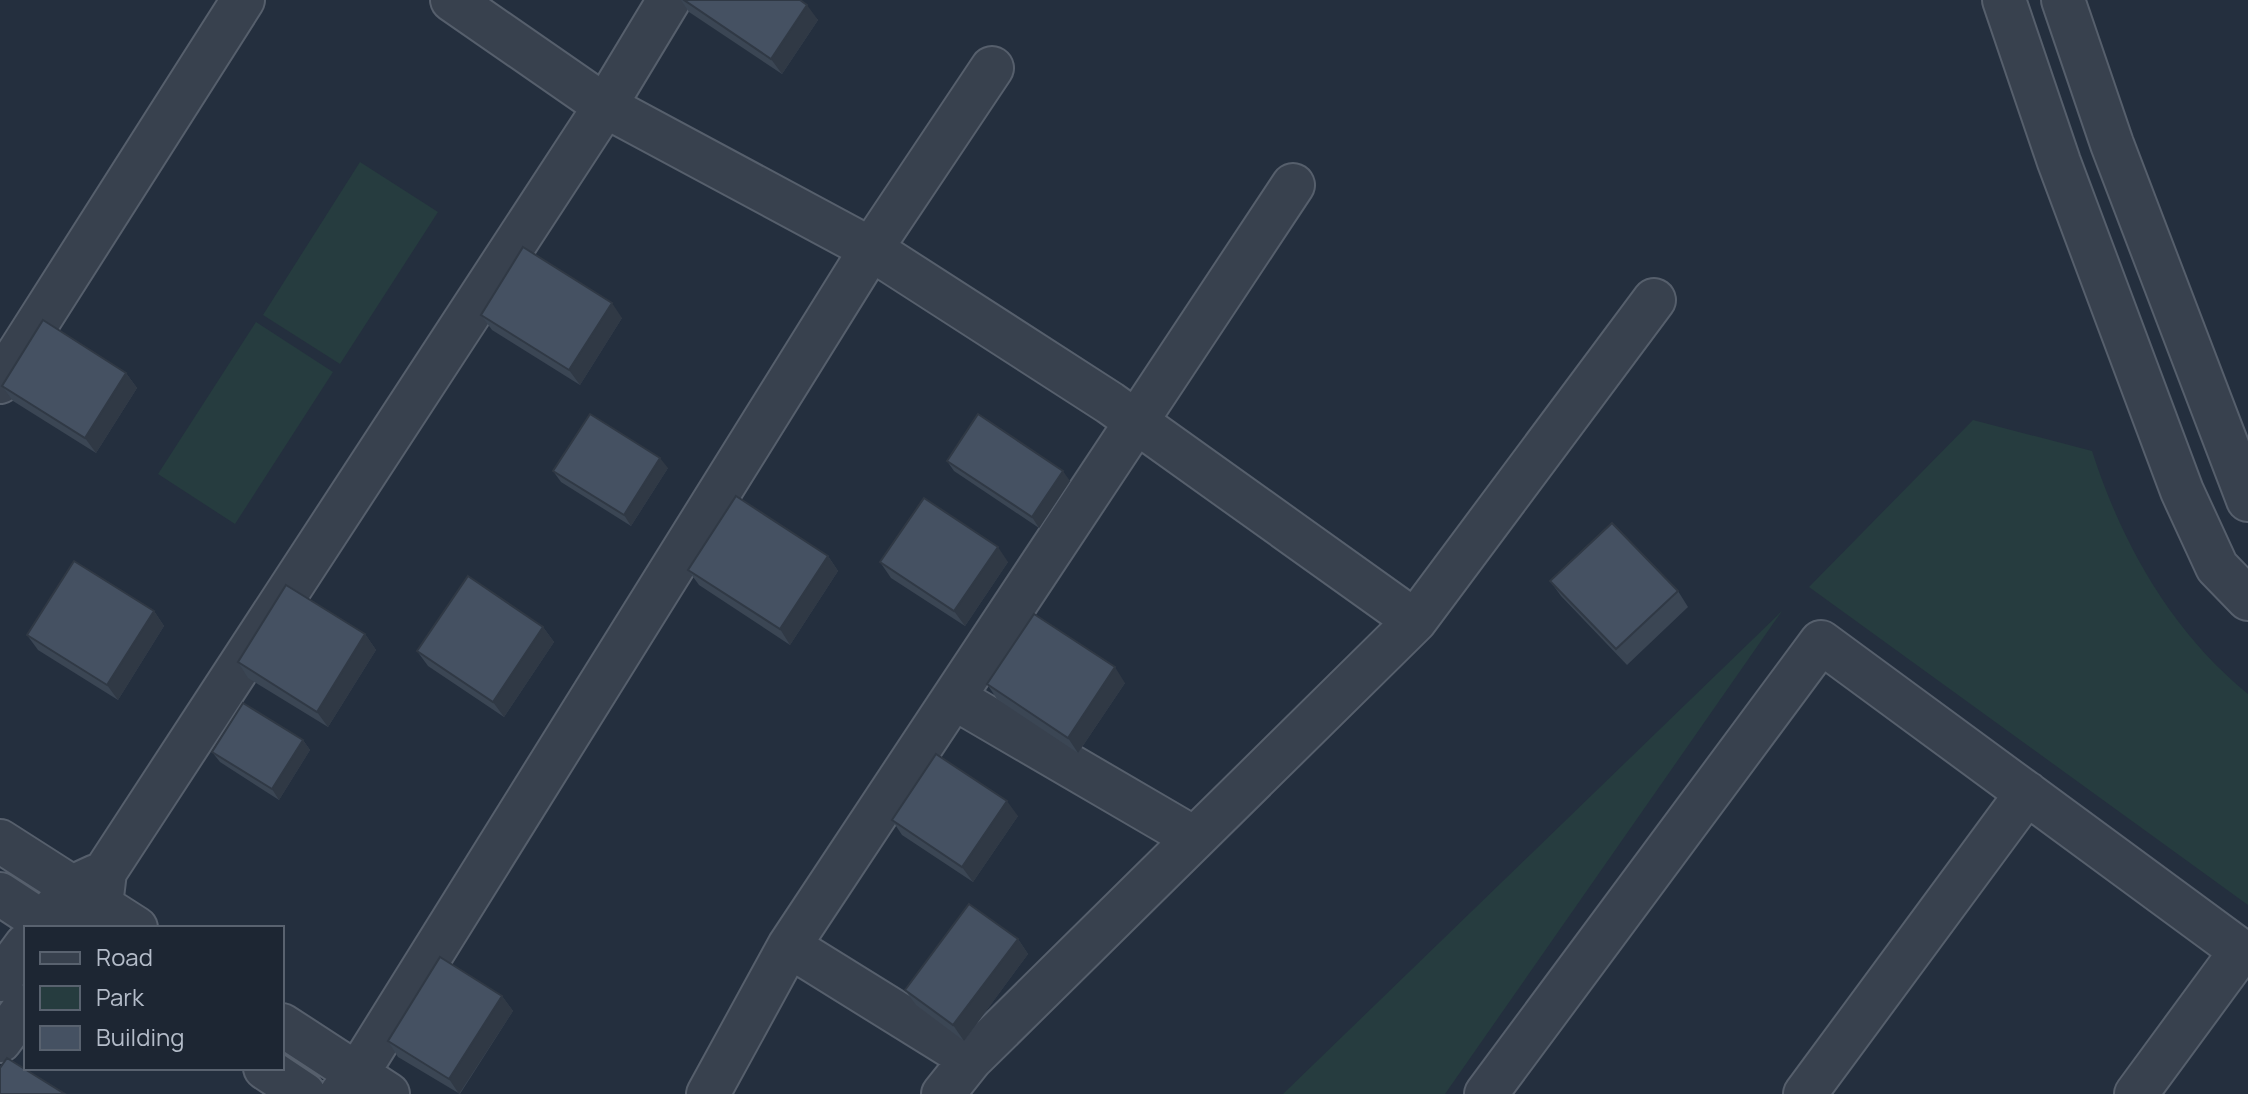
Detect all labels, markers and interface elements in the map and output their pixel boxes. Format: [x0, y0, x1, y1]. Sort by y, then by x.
legend [24, 926, 284, 1070]
text: Road [96, 940, 153, 973]
text: Park [96, 980, 145, 1013]
text: Building [96, 1020, 184, 1053]

